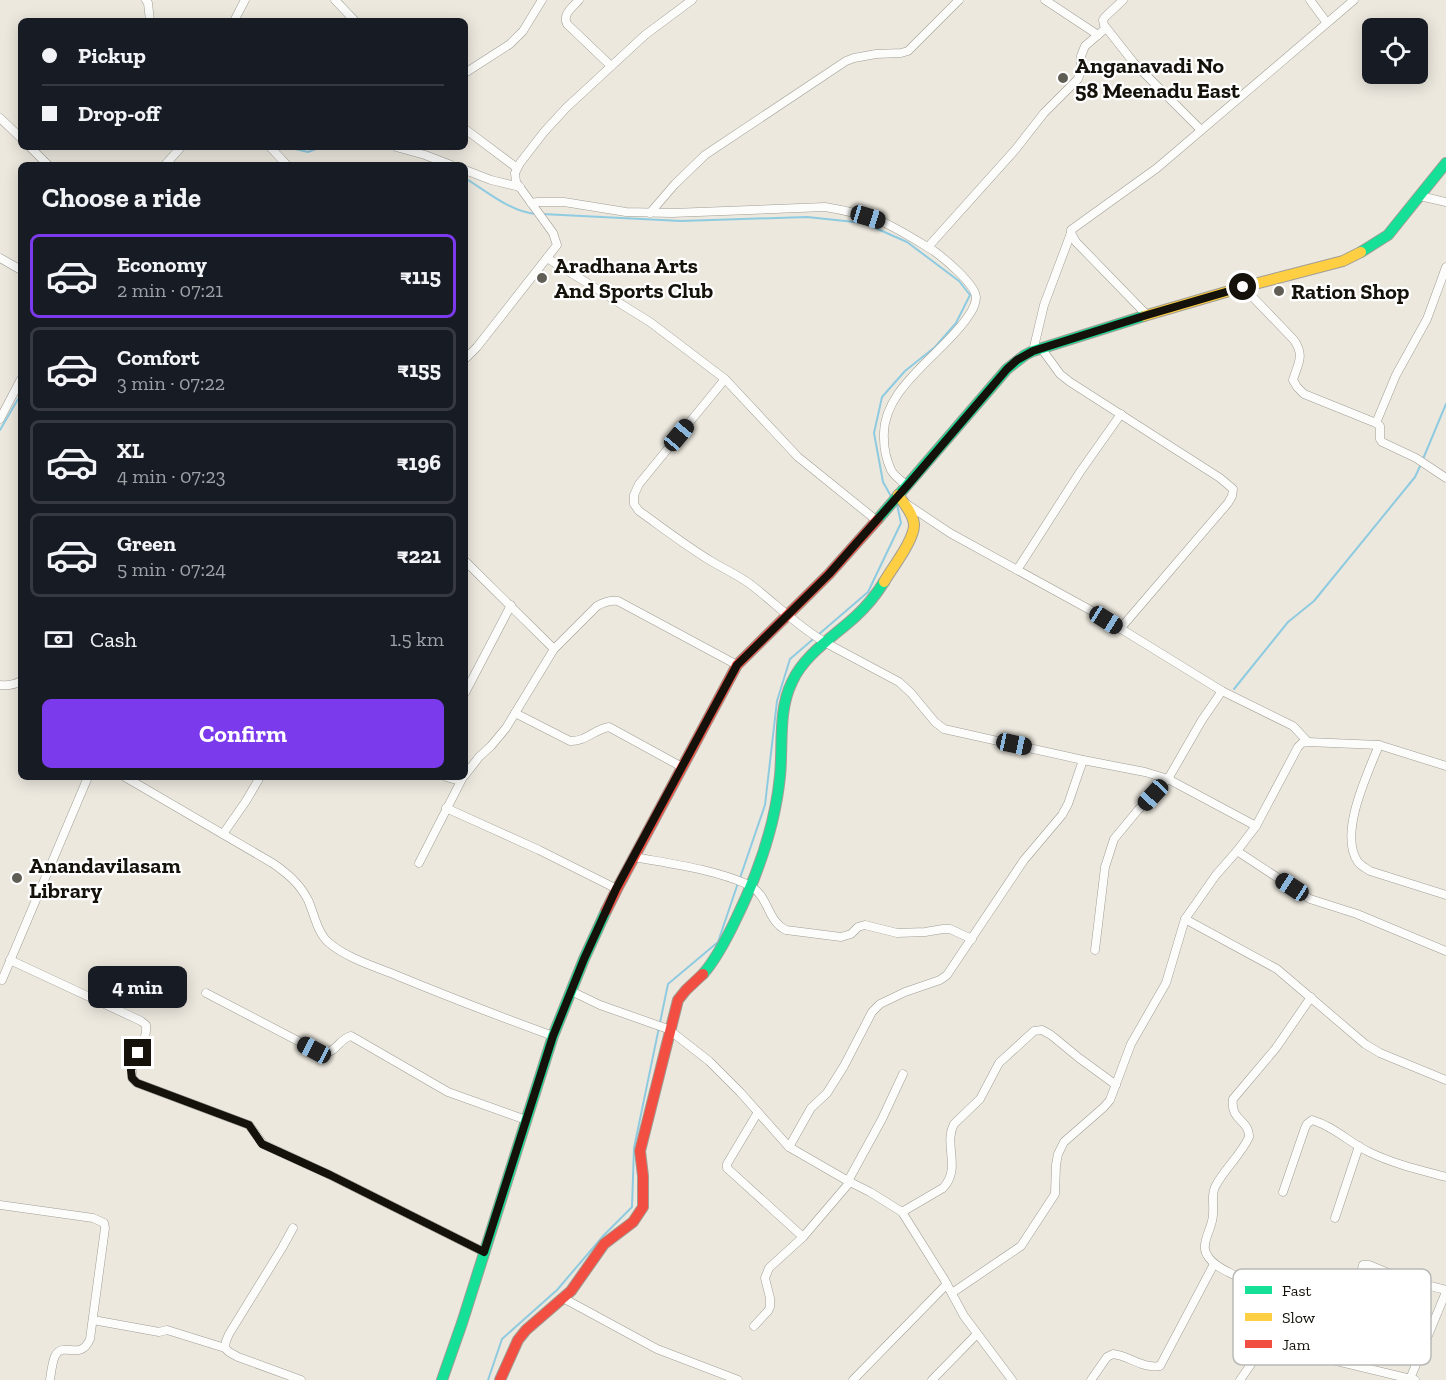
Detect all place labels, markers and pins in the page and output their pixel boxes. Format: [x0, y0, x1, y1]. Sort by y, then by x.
place label: Anganavadi No 58 Meenadu East [1075, 52, 1240, 104]
marker: Anganavadi No 58 Meenadu East [1056, 71, 1070, 85]
place label: Aradhana Arts And Sports Club [554, 252, 713, 304]
marker: Aradhana Arts And Sports Club [535, 271, 549, 285]
place label: Ration Shop [1291, 278, 1410, 305]
marker: Ration Shop [1272, 284, 1286, 298]
place label: Anandavilasam Library [29, 852, 181, 904]
marker: Anandavilasam Library [10, 871, 24, 885]

